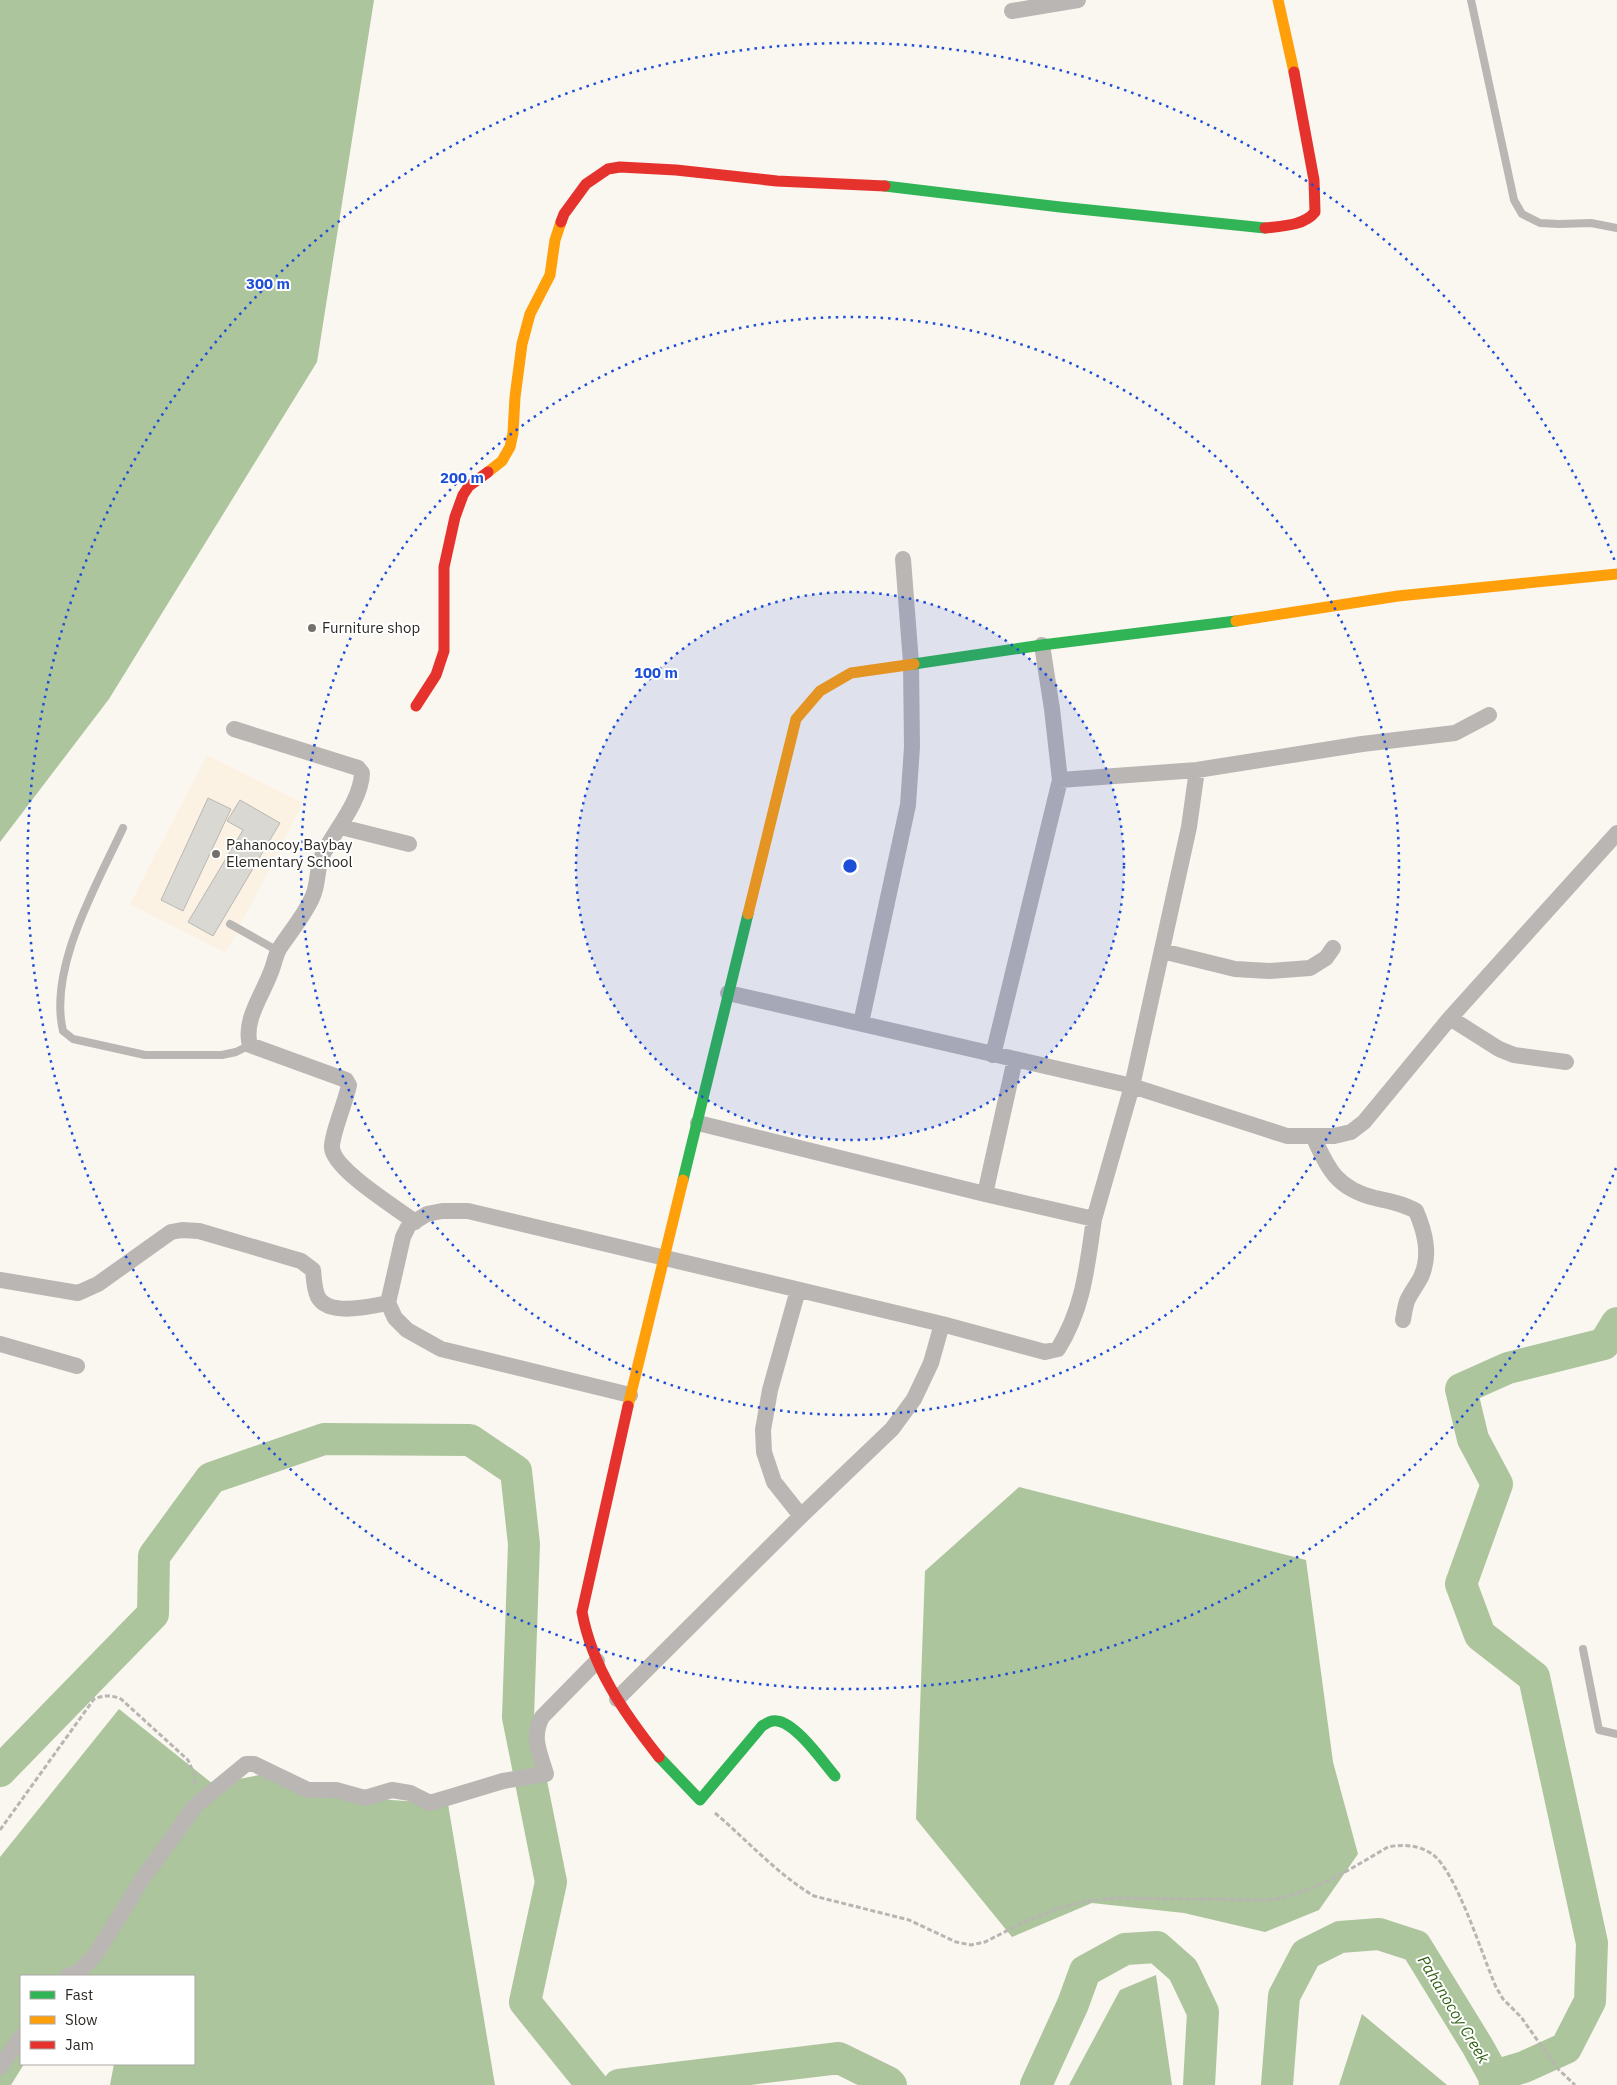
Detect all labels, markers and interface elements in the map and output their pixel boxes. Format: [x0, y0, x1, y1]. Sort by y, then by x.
text: 300 m [246, 274, 290, 293]
text: 200 m [440, 468, 484, 487]
place label: Furniture shop [322, 618, 420, 637]
marker: Furniture shop [306, 622, 318, 634]
text: 100 m [634, 663, 678, 682]
place label: Pahanocoy Baybay Elementary School [226, 835, 353, 871]
marker: Pahanocoy Baybay Elementary School [210, 848, 222, 860]
centre of rings [841, 857, 859, 875]
water label: Pahanocoy Creek [1414, 1951, 1494, 2067]
legend [20, 1975, 195, 2065]
text: Fast [65, 1985, 93, 2004]
text: Slow [65, 2010, 98, 2029]
text: Jam [65, 2035, 94, 2054]

